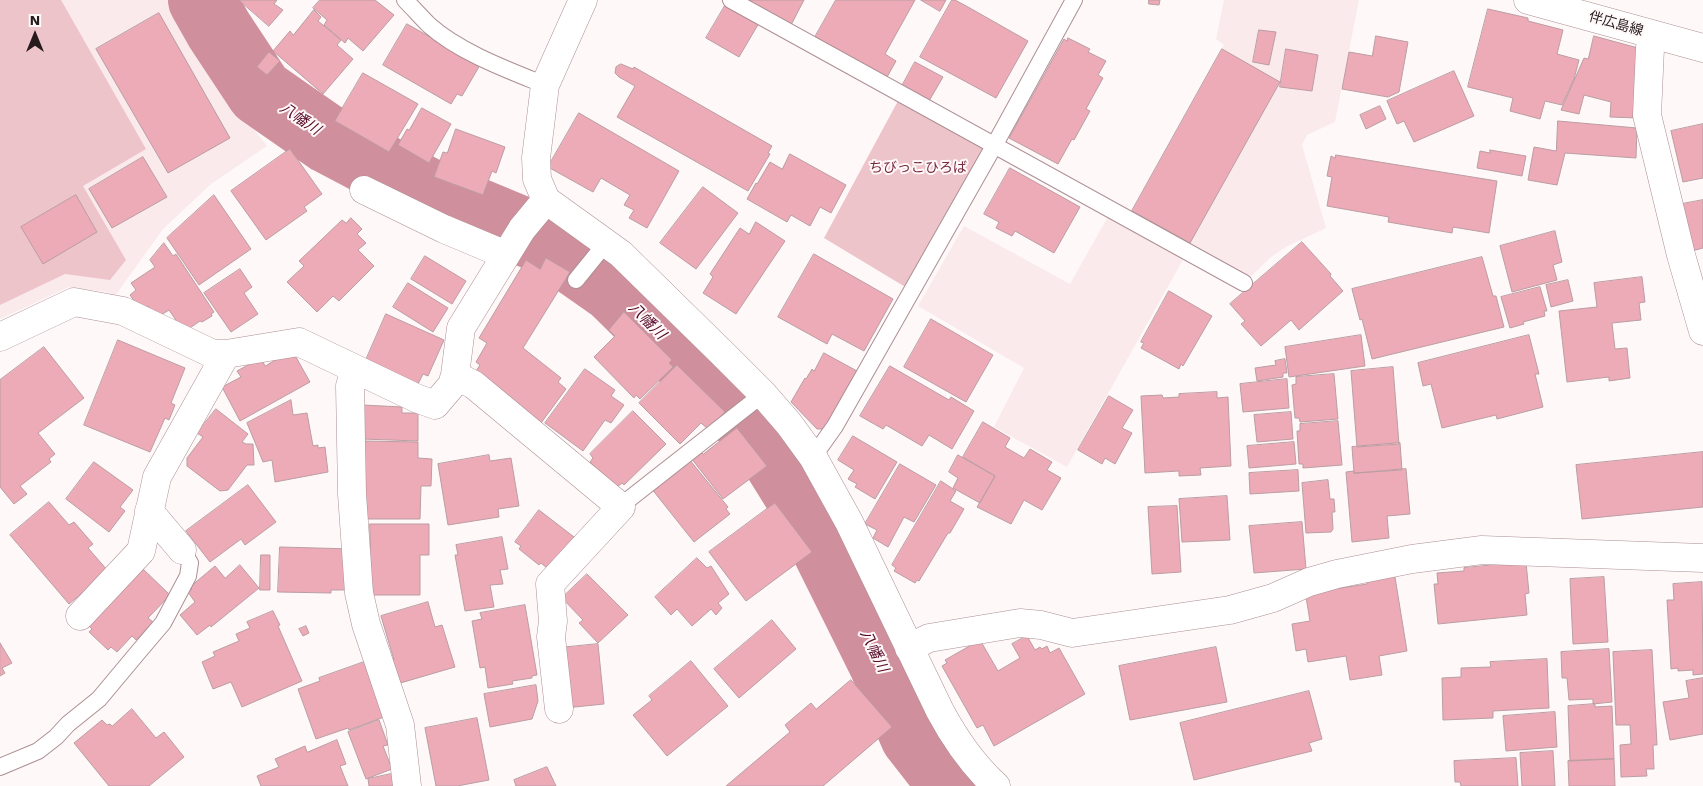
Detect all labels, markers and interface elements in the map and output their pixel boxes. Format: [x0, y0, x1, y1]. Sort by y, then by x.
street label: 伴広島線 [1587, 8, 1645, 40]
north arrow [10, 10, 60, 60]
text: N [30, 12, 40, 28]
water label: 八幡川 [276, 99, 324, 139]
park label: ちびっこひろば [869, 160, 967, 176]
water label: 八幡川 [625, 299, 669, 343]
water label: 八幡川 [856, 627, 892, 675]

